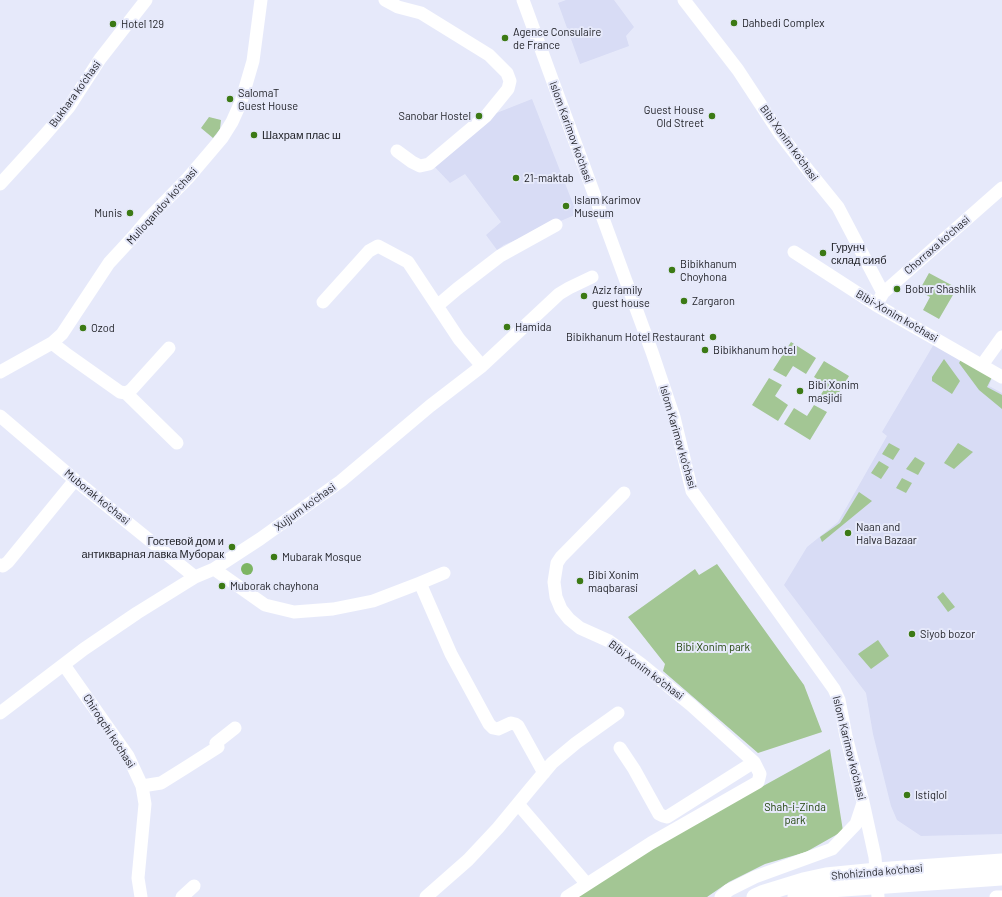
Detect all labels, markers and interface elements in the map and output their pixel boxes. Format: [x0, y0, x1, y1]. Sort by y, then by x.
place label: Dahbedi Complex [742, 16, 824, 30]
place label: Hotel 129 [121, 17, 164, 31]
marker: Dahbedi Complex [729, 18, 739, 28]
marker: Hotel 129 [108, 19, 118, 29]
place label: Agence Consulaire de France [513, 25, 601, 51]
marker: Agence Consulaire de France [500, 33, 510, 43]
street label: Bukhara ko'chasi [46, 58, 104, 130]
street label: Islom Karimov ko'chasi [547, 80, 595, 184]
place label: SalomaT Guest House [238, 86, 298, 112]
marker: SalomaT Guest House [225, 94, 235, 104]
place label: Guest House Old Street [644, 103, 704, 129]
street label: Bibi Xonim ko'chasi [757, 103, 821, 183]
place label: Sanobar Hostel [399, 109, 471, 123]
marker: Sanobar Hostel [474, 111, 484, 121]
marker: Guest House Old Street [707, 111, 717, 121]
place label: Шахрам плас ш [262, 128, 341, 142]
marker: Шахрам плас ш [249, 130, 259, 140]
street label: Mulloqandov ko'chasi [124, 165, 200, 247]
place label: 21-maktab [524, 171, 574, 185]
marker: 21-maktab [511, 173, 521, 183]
place label: Islam Karimov Museum [574, 193, 641, 219]
marker: Islam Karimov Museum [561, 201, 571, 211]
place label: Munis [94, 206, 122, 220]
marker: Munis [125, 208, 135, 218]
street label: Chorraxa ko'chasi [901, 213, 973, 277]
place label: Гурунч склад сияб [831, 240, 886, 266]
marker: Гурунч склад сияб [818, 248, 828, 258]
place label: Bibikhanum Choyhona [680, 257, 736, 283]
marker: Bibikhanum Choyhona [667, 265, 677, 275]
place label: Bobur Shashlik [905, 282, 976, 296]
place label: Aziz family guest house [592, 283, 650, 309]
marker: Bobur Shashlik [892, 284, 902, 294]
street label: Bibi-Xonim ko'chasi [854, 287, 940, 345]
marker: Aziz family guest house [579, 291, 589, 301]
place label: Zargaron [692, 294, 735, 308]
marker: Zargaron [679, 296, 689, 306]
place label: Hamida [515, 320, 551, 334]
place label: Ozod [91, 321, 115, 335]
marker: Hamida [502, 322, 512, 332]
marker: Ozod [78, 323, 88, 333]
place label: Bibikhanum Hotel Restaurant [566, 330, 705, 344]
marker: Bibikhanum Hotel Restaurant [708, 332, 718, 342]
place label: Bibikhanum hotel [713, 343, 796, 357]
marker: Bibikhanum hotel [700, 345, 710, 355]
place label: Bibi Xonim masjidi [808, 378, 859, 404]
street label: Islom Karimov ko'chasi [657, 384, 699, 490]
marker: Bibi Xonim masjidi [795, 386, 805, 396]
street label: Muborak ko'chasi [62, 467, 132, 527]
street label: Xujjum ko'chasi [272, 480, 338, 534]
place label: Naan and Halva Bazaar [856, 520, 917, 546]
marker: Naan and Halva Bazaar [843, 528, 853, 538]
place label: Гостевой дом и антикварная лавка Муборак [81, 534, 224, 560]
marker: Гостевой дом и антикварная лавка Муборак [227, 542, 237, 552]
place label: Mubarak Mosque [282, 550, 362, 564]
marker: Mubarak Mosque [269, 552, 279, 562]
place label: Bibi Xonim maqbarasi [588, 568, 639, 594]
marker: Bibi Xonim maqbarasi [575, 576, 585, 586]
place label: Muborak chayhona [230, 579, 319, 593]
marker: Muborak chayhona [217, 581, 227, 591]
place label: Siyob bozor [920, 627, 975, 641]
marker: Siyob bozor [907, 629, 917, 639]
street label: Bibi Xonim ko'chasi [606, 638, 686, 702]
park label: Bibi Xonim park [676, 640, 750, 654]
street label: Chiroqchi ko'chasi [80, 692, 138, 770]
street label: Islom Karimov ko'chasi [830, 695, 868, 801]
place label: Istiqlol [915, 788, 947, 802]
marker: Istiqlol [902, 790, 912, 800]
park label: Shah-i-Zinda park [764, 800, 826, 826]
street label: Shohizinda ko'chasi [831, 861, 923, 883]

